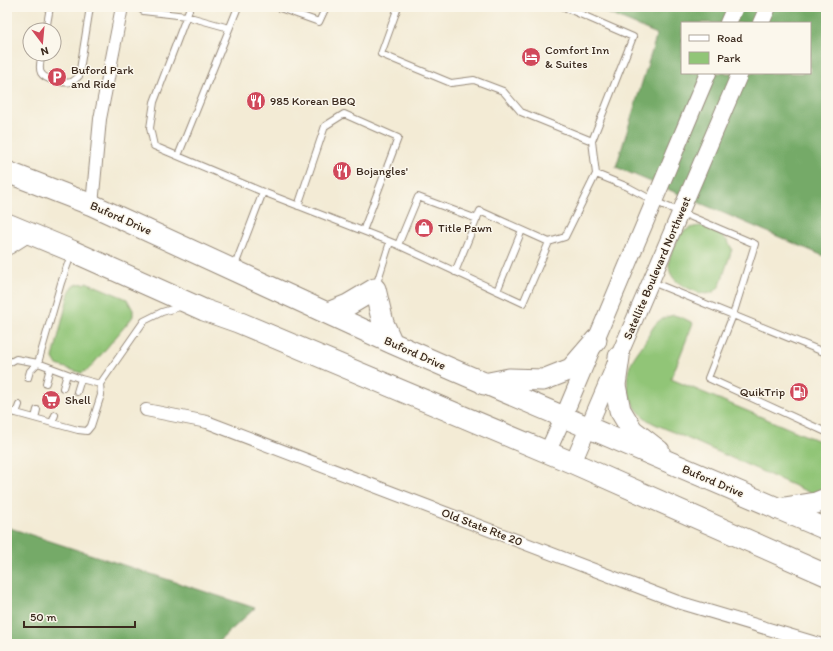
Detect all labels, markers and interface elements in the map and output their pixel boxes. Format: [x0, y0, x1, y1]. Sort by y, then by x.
north arrow [22, 22, 62, 62]
legend [681, 22, 811, 74]
text: Road [717, 31, 743, 45]
place label: Comfort Inn & Suites [545, 43, 609, 71]
text: N [39, 44, 50, 58]
hotel icon: Comfort Inn & Suites [520, 46, 542, 68]
text: Park [717, 51, 741, 65]
place label: Buford Park and Ride [71, 63, 134, 91]
parking icon: Buford Park and Ride [46, 66, 68, 88]
restaurant icon: 985 Korean BBQ [245, 90, 267, 112]
place label: 985 Korean BBQ [270, 94, 356, 108]
restaurant icon: Bojangles' [331, 160, 353, 182]
place label: Bojangles' [356, 164, 408, 178]
street label: Satellite Boulevard Northwest [620, 194, 694, 342]
street label: Buford Drive [88, 198, 154, 238]
shop icon: Title Pawn [413, 217, 435, 239]
place label: Title Pawn [438, 221, 492, 235]
street label: Buford Drive [382, 333, 448, 373]
fuel station icon: QuikTrip [788, 381, 810, 403]
place label: QuikTrip [740, 385, 785, 399]
supermarket icon: Shell [40, 389, 62, 411]
place label: Shell [65, 393, 91, 407]
street label: Buford Drive [680, 462, 746, 500]
street label: Old State Rte 20 [439, 505, 525, 549]
scale bar [24, 603, 135, 629]
text: 50 m [30, 610, 56, 624]

